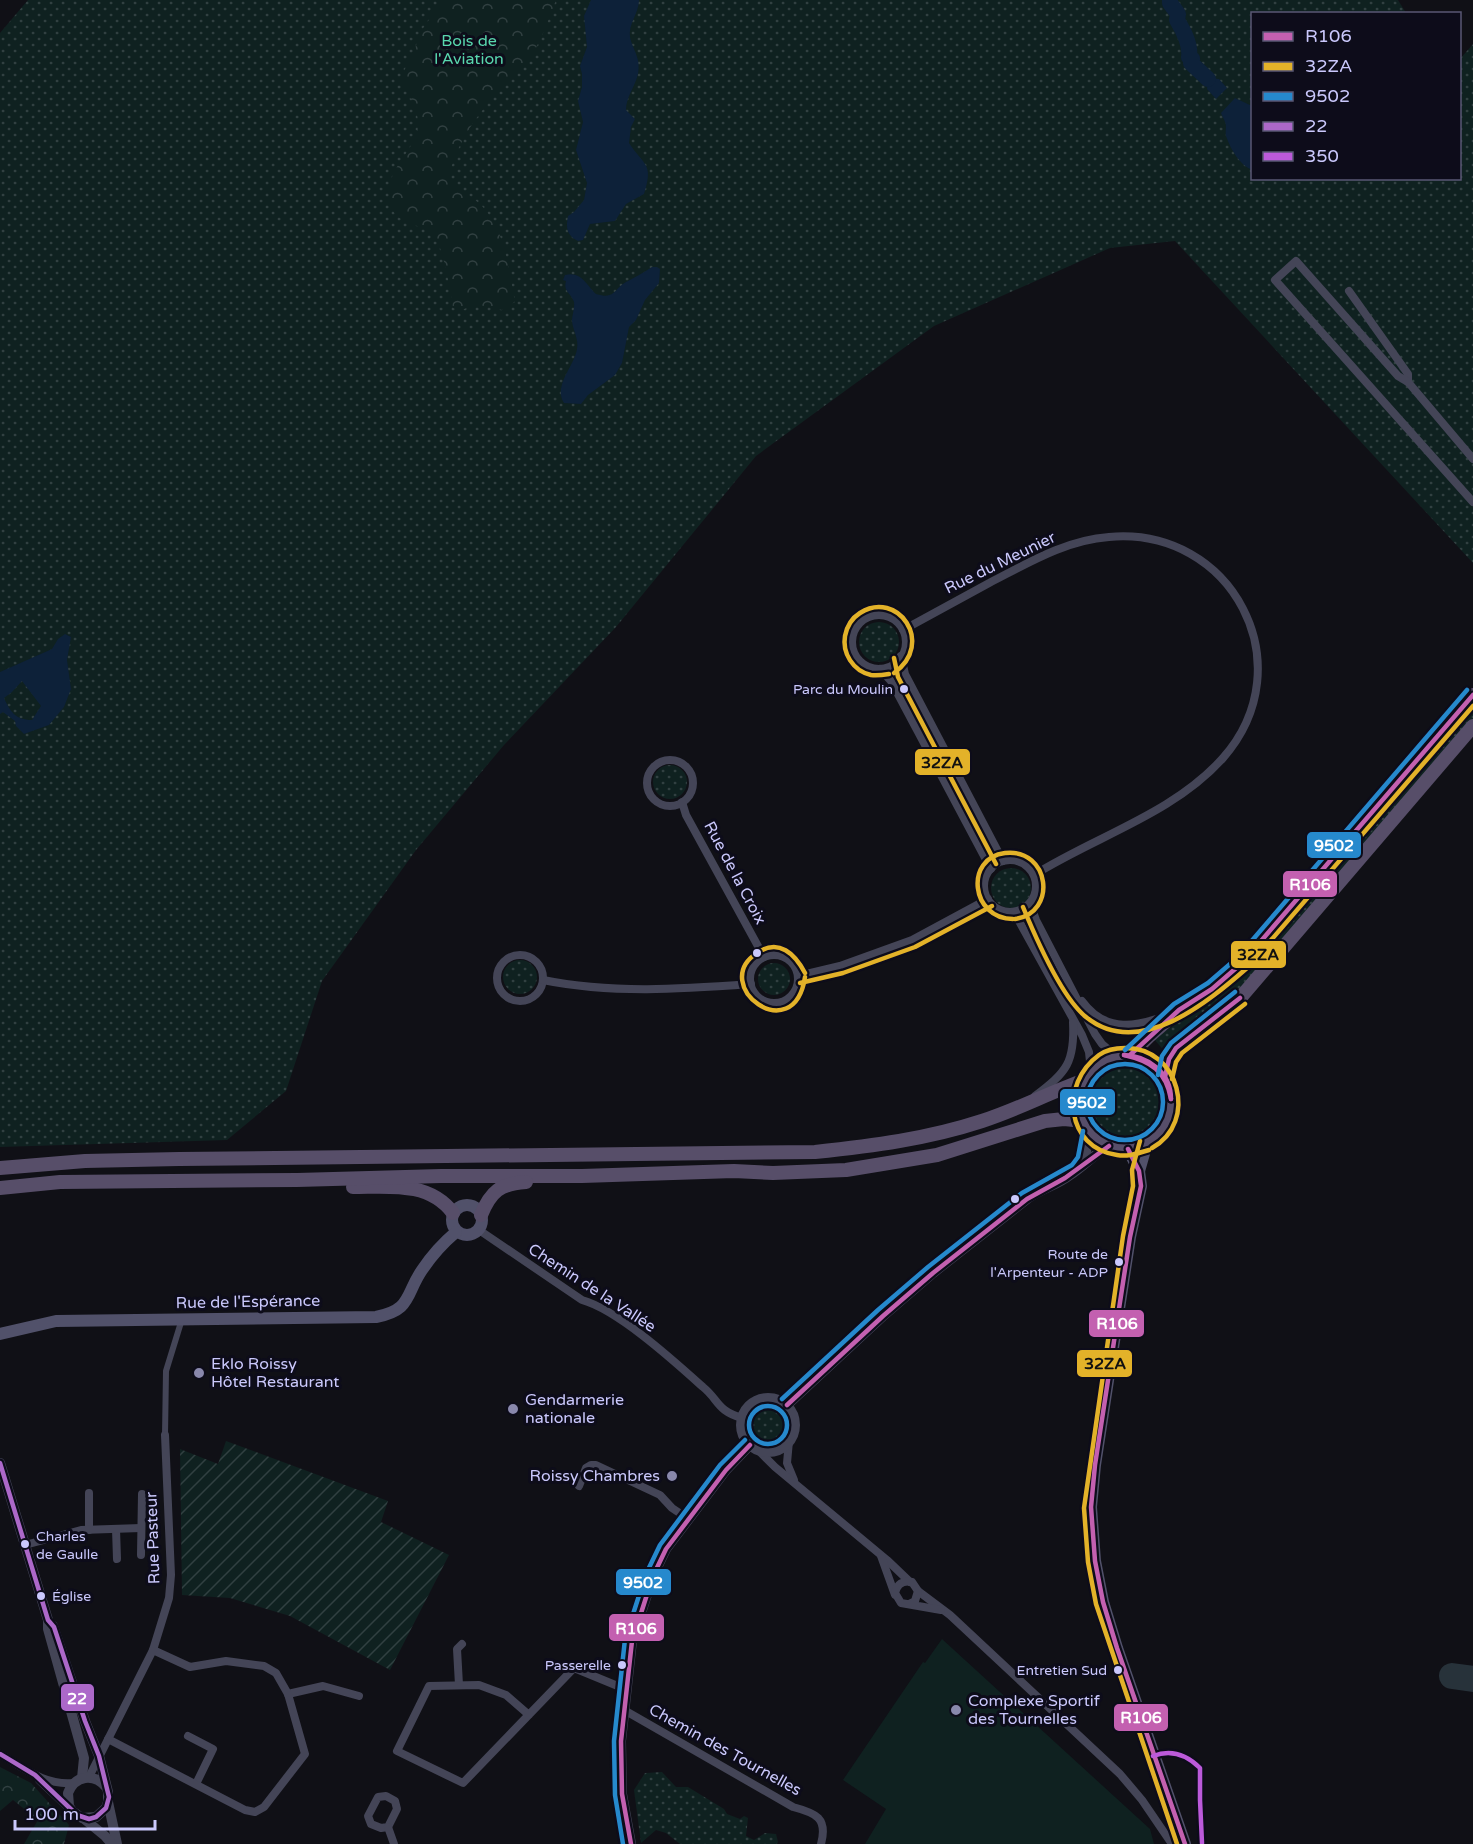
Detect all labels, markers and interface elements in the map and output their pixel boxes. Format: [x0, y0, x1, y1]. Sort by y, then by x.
legend [1251, 12, 1461, 180]
text: R106 [1305, 25, 1352, 47]
park label: Bois de l'Aviation [434, 31, 504, 69]
text: 32ZA [1305, 55, 1353, 77]
text: 9502 [1305, 85, 1350, 107]
text: 22 [1305, 115, 1328, 137]
text: 350 [1305, 145, 1339, 167]
street label: Rue du Meunier [941, 527, 1060, 599]
place label: Parc du Moulin [793, 681, 893, 698]
marker: Parc du Moulin [898, 683, 910, 695]
line badge: 32ZA [914, 748, 971, 776]
text: 32ZA [921, 753, 963, 773]
street label: Rue de la Croix [699, 818, 771, 928]
line badge: 9502 [1306, 831, 1362, 859]
text: 9502 [1314, 836, 1354, 856]
line badge: R106 [1282, 870, 1338, 898]
text: R106 [1289, 875, 1331, 895]
line badge: 32ZA [1230, 940, 1287, 969]
text: 32ZA [1237, 945, 1279, 965]
unlabelled marker [751, 947, 763, 959]
line badge: 9502 [1059, 1088, 1116, 1116]
text: 9502 [1067, 1093, 1107, 1113]
unlabelled marker [1009, 1193, 1021, 1205]
street label: Chemin de la Vallée [524, 1239, 660, 1337]
place label: Route de l'Arpenteur - ADP [990, 1246, 1108, 1281]
marker: Route de l'Arpenteur - ADP [1113, 1256, 1125, 1268]
street label: Rue de l'Espérance [176, 1291, 320, 1313]
line badge: R106 [1088, 1309, 1145, 1338]
text: R106 [1096, 1314, 1138, 1334]
line badge: 32ZA [1076, 1349, 1133, 1378]
place label: Eklo Roissy Hôtel Restaurant [211, 1354, 339, 1392]
text: 32ZA [1084, 1354, 1126, 1374]
marker: Eklo Roissy Hôtel Restaurant [192, 1366, 206, 1380]
place label: Gendarmerie nationale [525, 1390, 624, 1428]
marker: Gendarmerie nationale [506, 1402, 520, 1416]
place label: Roissy Chambres [530, 1466, 660, 1486]
marker: Roissy Chambres [665, 1469, 679, 1483]
street label: Rue Pasteur [141, 1491, 165, 1584]
place label: Charles de Gaulle [36, 1528, 98, 1563]
marker: Charles de Gaulle [19, 1538, 31, 1550]
line badge: 9502 [615, 1568, 672, 1596]
text: 9502 [623, 1573, 663, 1593]
place label: Église [52, 1588, 91, 1605]
marker: Église [35, 1590, 47, 1602]
line badge: R106 [608, 1613, 665, 1642]
text: R106 [615, 1619, 657, 1639]
place label: Passerelle [545, 1657, 611, 1674]
marker: Passerelle [616, 1659, 628, 1671]
place label: Entretien Sud [1017, 1662, 1107, 1679]
marker: Entretien Sud [1112, 1664, 1124, 1676]
line badge: 22 [60, 1683, 95, 1712]
text: 22 [67, 1689, 87, 1709]
place label: Complexe Sportif des Tournelles [968, 1691, 1101, 1729]
street label: Chemin des Tournelles [645, 1700, 805, 1800]
marker: Complexe Sportif des Tournelles [949, 1703, 963, 1717]
line badge: R106 [1113, 1703, 1169, 1732]
text: R106 [1120, 1708, 1162, 1728]
scale bar [15, 1793, 154, 1831]
text: 100 m [24, 1803, 79, 1825]

